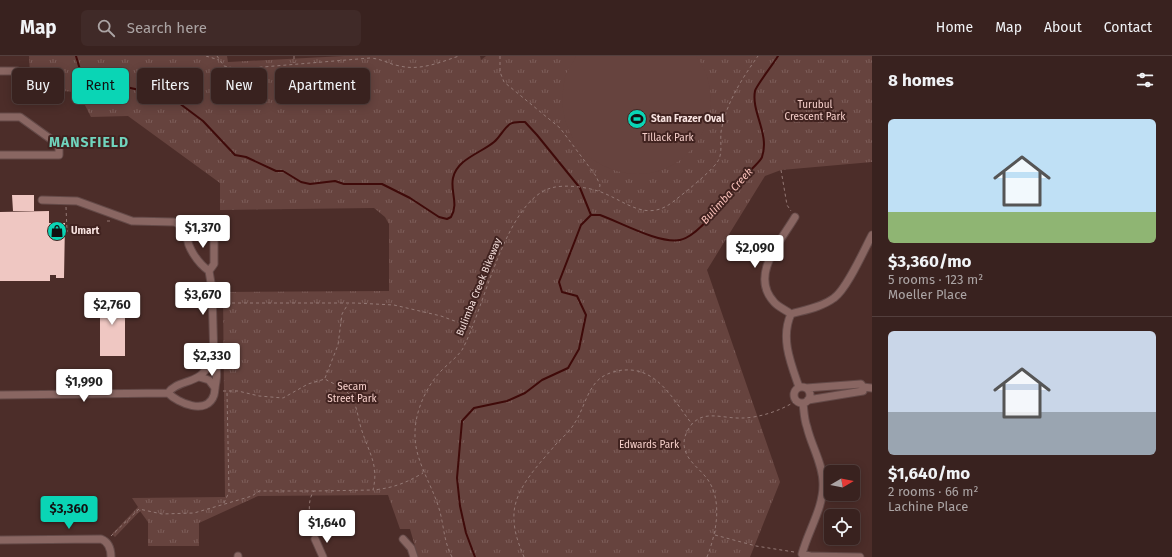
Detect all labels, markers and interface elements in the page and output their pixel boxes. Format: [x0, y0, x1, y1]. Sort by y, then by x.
search box [81, 10, 361, 46]
text: Map [20, 16, 57, 39]
icon: search [95, 17, 117, 39]
text: Search here [127, 19, 207, 37]
text: Home [936, 19, 973, 36]
text: Map [995, 19, 1022, 36]
text: About [1044, 19, 1082, 36]
text: Contact [1104, 19, 1152, 36]
chip: Buy [12, 68, 64, 104]
chip: Rent [72, 68, 129, 104]
chip: Filters [137, 68, 203, 104]
chip: New [211, 68, 267, 104]
chip: Apartment [275, 68, 370, 104]
icon: filters [1134, 69, 1156, 91]
text: 8 homes [888, 70, 954, 91]
park label: Turubul Crescent Park [785, 99, 846, 123]
sports icon: Stan Frazer Oval [626, 108, 648, 130]
place label: Stan Frazer Oval [651, 113, 724, 125]
park label: Tillack Park [642, 132, 695, 144]
district label: MANSFIELD [49, 134, 129, 151]
icon: home [986, 145, 1058, 217]
water label: Bulimba Creek [698, 165, 756, 227]
pin: $1,370 [170, 215, 236, 249]
shop icon: Umart [46, 220, 68, 242]
text: $1,370 [185, 220, 221, 235]
place label: Umart [71, 225, 99, 237]
pin: $2,090 [722, 235, 788, 269]
street label: Bulimba Creek Bikeway [454, 236, 504, 338]
text: $2,090 [735, 240, 775, 255]
text: $3,360/mo [888, 251, 972, 272]
text: 5 rooms · 123 m² [888, 272, 983, 287]
pin: $3,670 [170, 282, 236, 316]
text: $3,670 [184, 287, 222, 302]
text: Moeller Place [888, 287, 967, 302]
pin: $2,760 [79, 292, 145, 326]
text: $2,760 [93, 297, 131, 312]
pin: $2,330 [179, 343, 245, 377]
text: $2,330 [193, 348, 231, 363]
icon: home [986, 357, 1058, 429]
pin: $1,990 [51, 369, 117, 403]
text: $1,990 [65, 374, 103, 389]
park label: Secam Street Park [327, 381, 378, 405]
park label: Edwards Park [619, 439, 680, 451]
text: $1,640/mo [888, 463, 970, 484]
north arrow [824, 465, 860, 501]
map controls [824, 465, 860, 545]
text: 2 rooms · 66 m² [888, 484, 979, 499]
pin: $3,360 [36, 496, 102, 530]
text: Lachine Place [888, 499, 968, 514]
text: $3,360 [50, 501, 88, 516]
button: locate [824, 509, 860, 545]
pin: $1,640 [294, 510, 360, 544]
text: $1,640 [308, 515, 346, 530]

